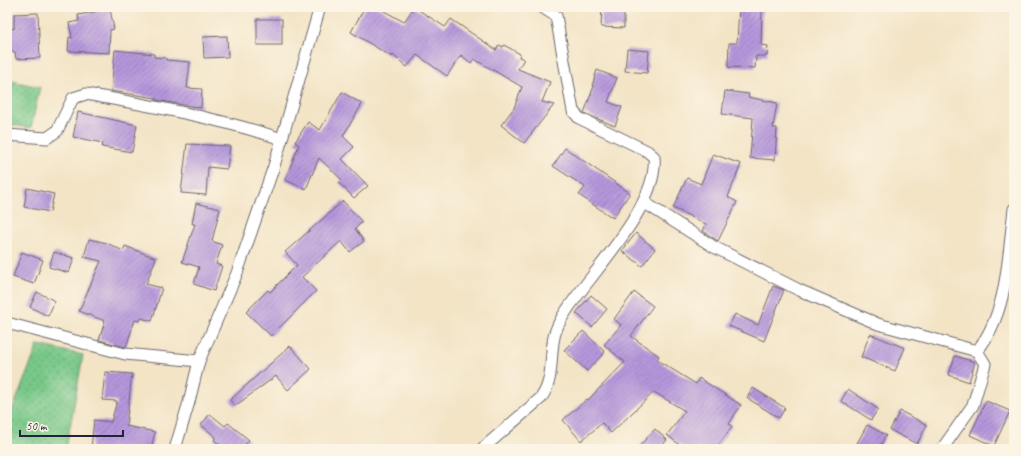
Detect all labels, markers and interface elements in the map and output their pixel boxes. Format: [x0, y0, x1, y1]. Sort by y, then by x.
scale bar [20, 412, 123, 438]
text: 50 m [26, 418, 48, 434]

